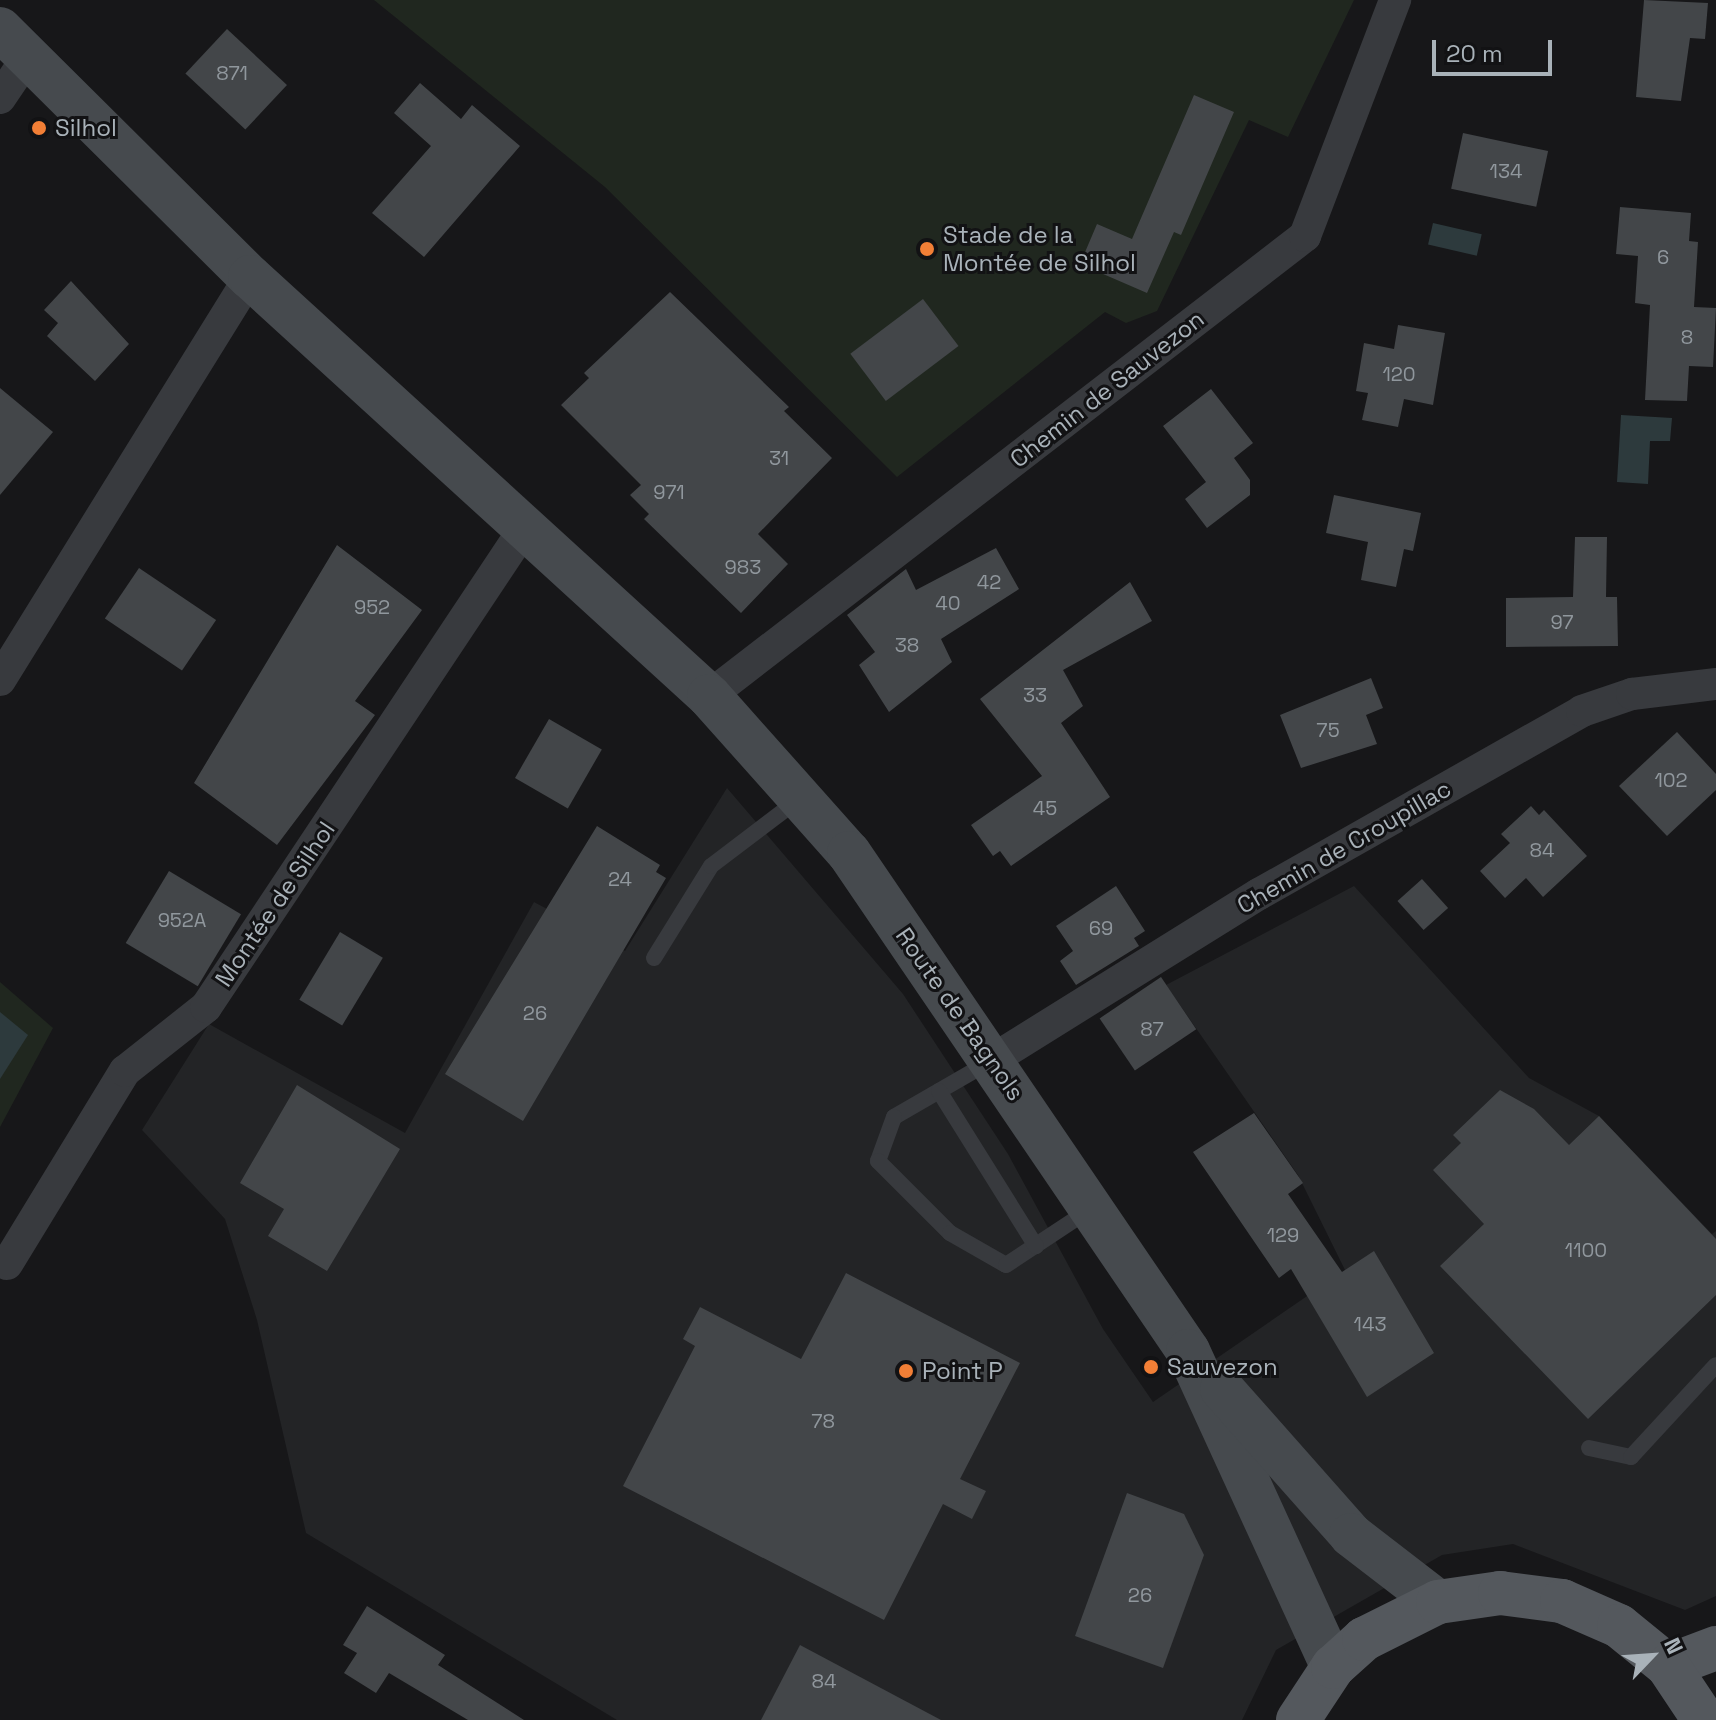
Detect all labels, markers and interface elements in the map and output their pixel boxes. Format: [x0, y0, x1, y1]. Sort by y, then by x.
scale bar [1436, 24, 1556, 74]
text: 20 m [1446, 38, 1503, 69]
house number: 871 [216, 61, 248, 85]
place label: Silhol [55, 114, 117, 142]
marker: Silhol [30, 119, 48, 137]
house number: 134 [1490, 159, 1522, 183]
place label: Stade de la Montée de Silhol [943, 221, 1136, 277]
marker: Stade de la Montée de Silhol [918, 240, 936, 258]
house number: 6 [1657, 245, 1669, 269]
street label: Chemin de Sauvezon [1004, 304, 1210, 474]
house number: 8 [1681, 325, 1693, 349]
house number: 120 [1382, 362, 1416, 386]
house number: 31 [769, 446, 789, 470]
house number: 971 [653, 480, 685, 504]
house number: 983 [725, 555, 761, 579]
house number: 42 [977, 570, 1001, 594]
house number: 40 [935, 591, 961, 615]
house number: 952 [354, 595, 390, 619]
house number: 97 [1550, 610, 1574, 634]
house number: 38 [895, 633, 919, 657]
house number: 33 [1023, 683, 1047, 707]
house number: 75 [1316, 718, 1340, 742]
house number: 102 [1654, 768, 1688, 792]
street label: Chemin de Croupillac [1232, 774, 1456, 920]
house number: 45 [1033, 796, 1057, 820]
street label: Montée de Silhol [209, 816, 341, 992]
house number: 84 [1530, 838, 1554, 862]
house number: 24 [608, 867, 632, 891]
house number: 952A [158, 908, 206, 932]
house number: 69 [1089, 916, 1113, 940]
street label: Route de Bagnols [890, 922, 1030, 1106]
house number: 26 [523, 1001, 547, 1025]
house number: 87 [1140, 1017, 1164, 1041]
house number: 129 [1267, 1223, 1299, 1247]
house number: 1100 [1565, 1238, 1607, 1262]
house number: 143 [1354, 1312, 1386, 1336]
place label: Sauvezon [1167, 1353, 1278, 1381]
place label: Point P [922, 1357, 1003, 1385]
marker: Sauvezon [1142, 1358, 1160, 1376]
marker: Point P [897, 1362, 915, 1380]
house number: 78 [811, 1409, 835, 1433]
house number: 26 [1128, 1583, 1152, 1607]
north arrow [1612, 1616, 1692, 1696]
text: N [1658, 1633, 1690, 1658]
house number: 84 [812, 1669, 836, 1693]

